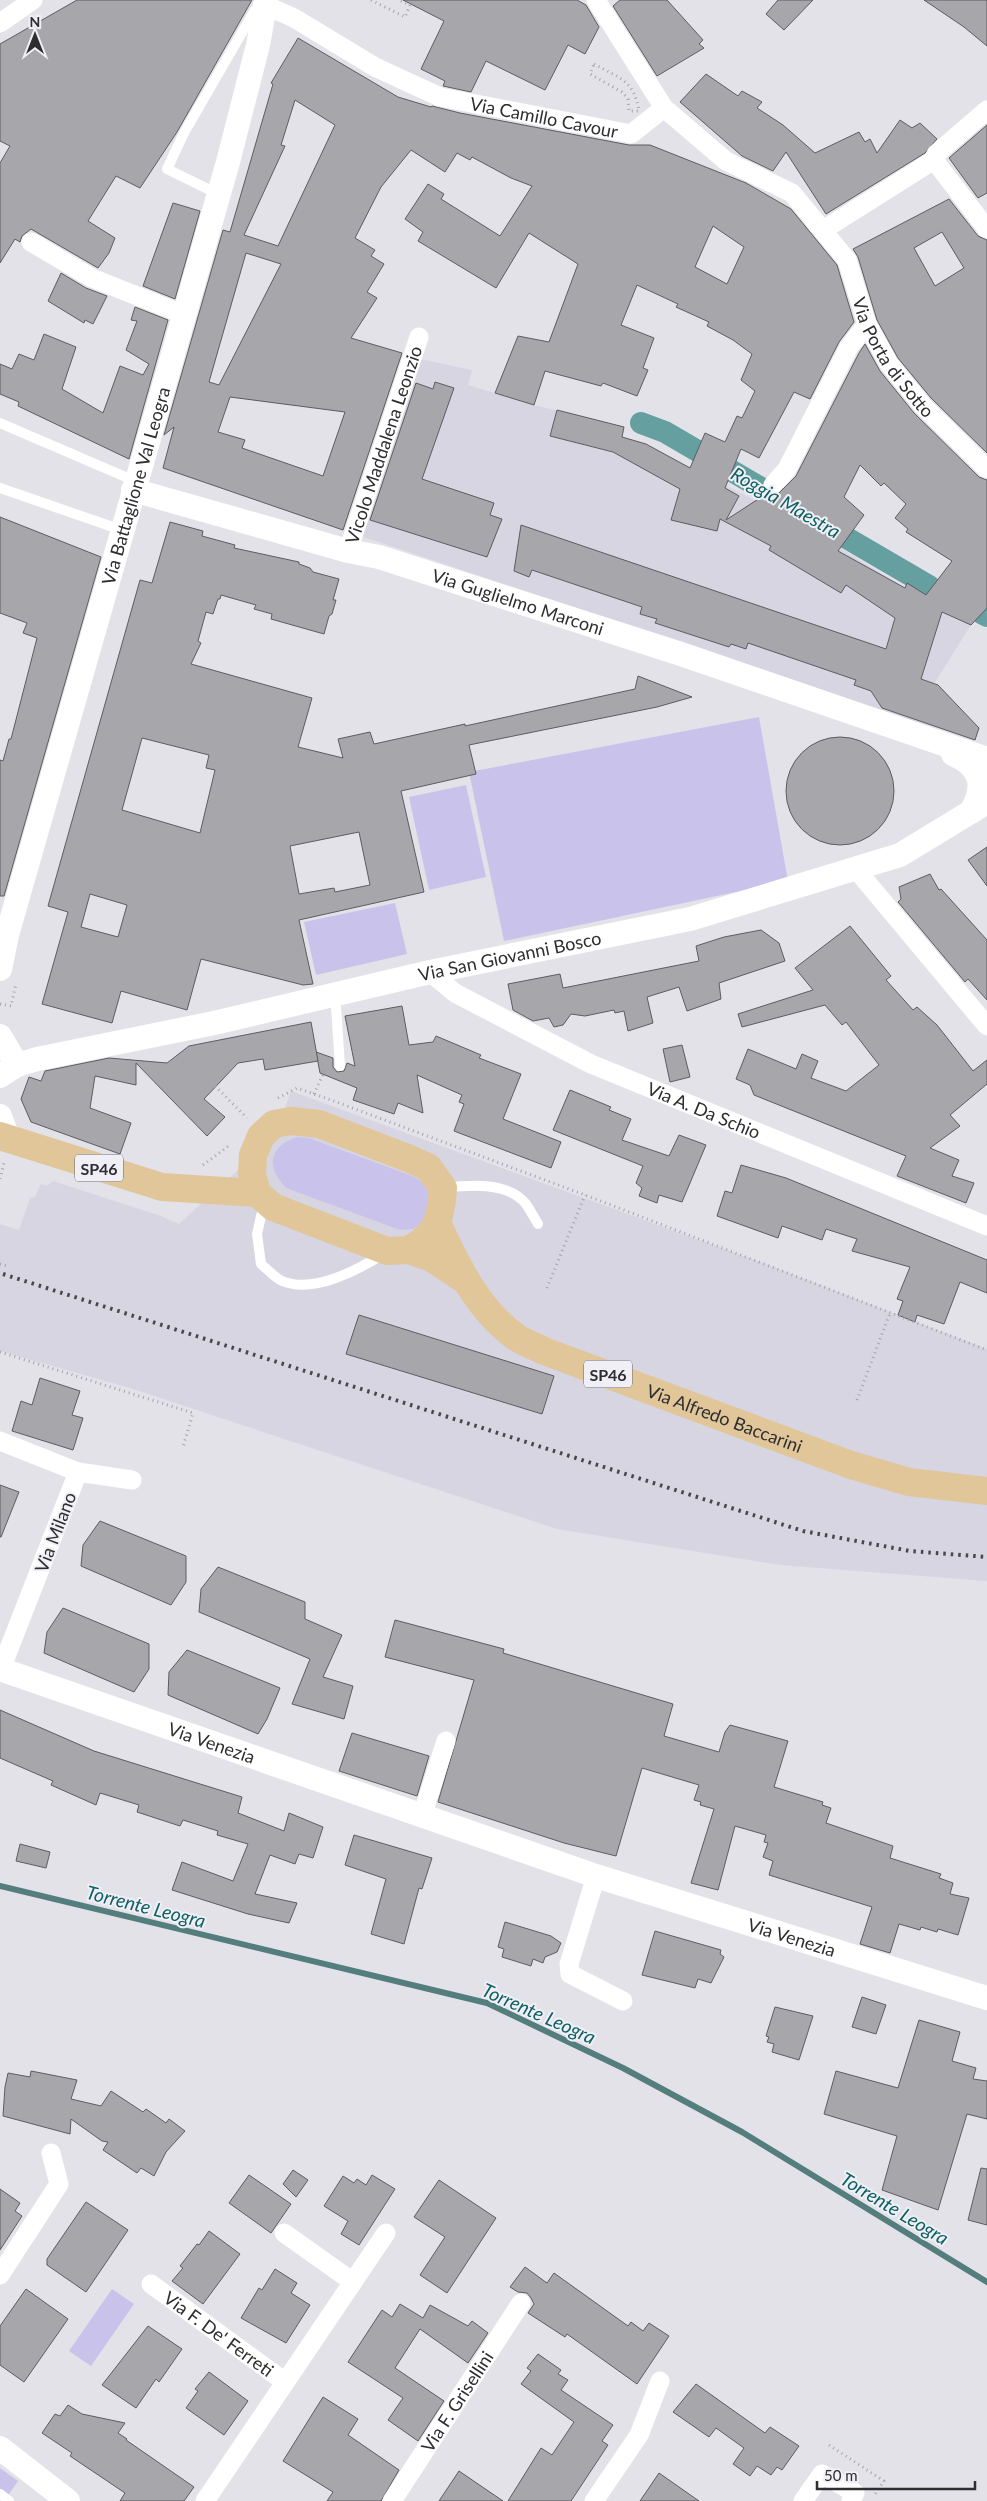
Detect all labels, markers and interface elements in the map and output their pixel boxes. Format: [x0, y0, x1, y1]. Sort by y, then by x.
north arrow [10, 10, 60, 60]
text: N [30, 13, 40, 30]
street label: Via Camillo Cavour [468, 92, 620, 142]
street label: Via Porta di Sotto [848, 294, 939, 422]
street label: Vicolo Maddalena Leonzio [340, 343, 426, 547]
street label: Via Battaglione Val Leogra [97, 384, 174, 587]
water label: Roggia Maestra [727, 462, 845, 542]
street label: Via Guglielmo Marconi [429, 564, 607, 639]
street label: Via San Giovanni Bosco [416, 926, 603, 985]
street label: Via A. Da Schio [644, 1077, 764, 1143]
road number: SP46 [75, 1154, 123, 1182]
road number: SP46 [584, 1360, 632, 1388]
street label: Via Alfredo Baccarini [644, 1379, 805, 1457]
street label: Via Milano [30, 1489, 80, 1575]
street label: Via Venezia [165, 1717, 258, 1768]
water label: Torrente Leogra [84, 1880, 208, 1932]
street label: Via Venezia [745, 1913, 838, 1961]
water label: Torrente Leogra [479, 1978, 599, 2048]
water label: Torrente Leogra [837, 2167, 953, 2249]
street label: Via F. De' Ferreti [160, 2286, 278, 2381]
street label: Via F. Grisellini [416, 2347, 498, 2456]
scale bar [817, 2458, 974, 2490]
text: 50 m [824, 2466, 858, 2484]

